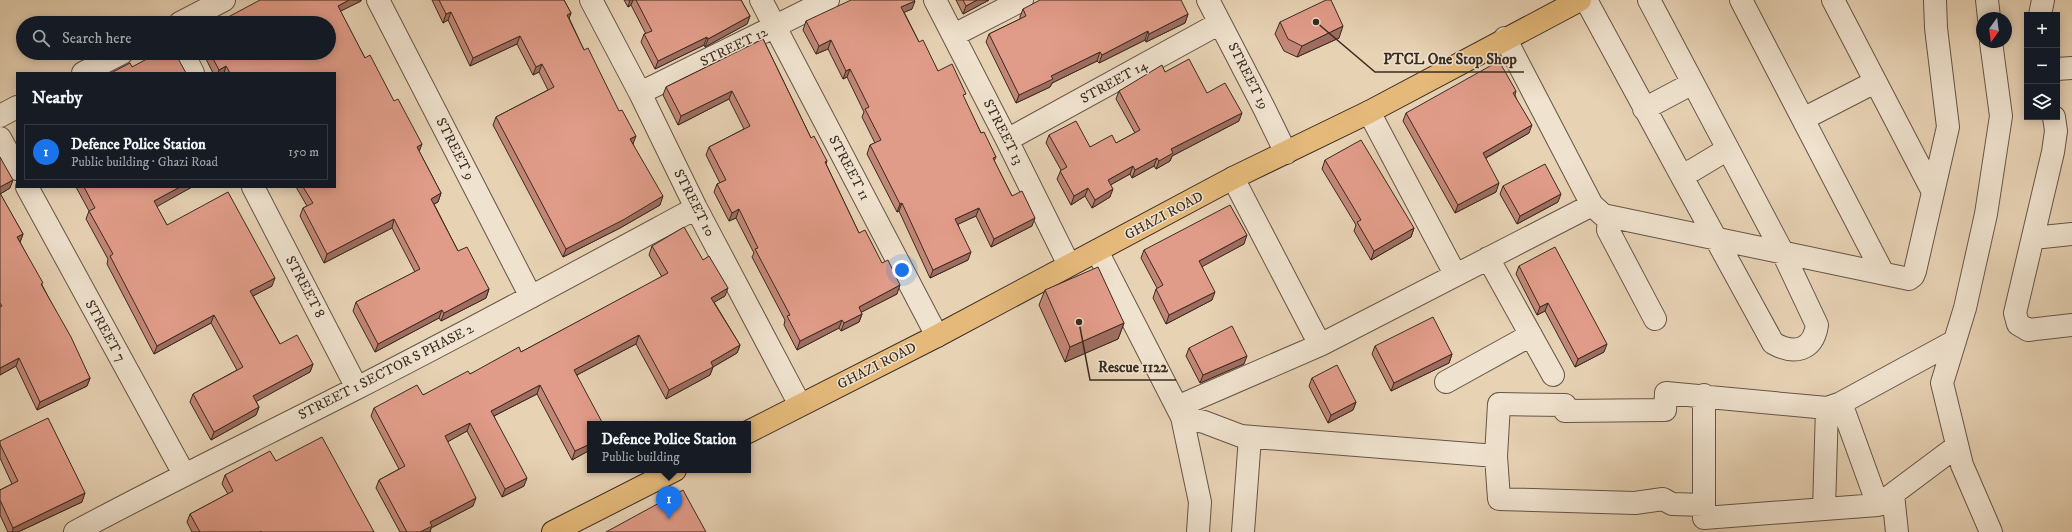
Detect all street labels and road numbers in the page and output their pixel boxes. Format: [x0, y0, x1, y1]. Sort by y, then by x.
street label: STREET 12 [697, 23, 771, 71]
street label: STREET 19 [1223, 39, 1273, 113]
street label: STREET 14 [1077, 56, 1151, 108]
street label: STREET 13 [979, 96, 1027, 168]
street label: STREET 9 [432, 115, 478, 183]
street label: STREET 11 [824, 132, 874, 204]
street label: STREET 10 [669, 166, 719, 240]
street label: GHAZI ROAD [1122, 188, 1206, 244]
street label: STREET 8 [281, 253, 329, 321]
street label: STREET 7 [81, 297, 129, 365]
street label: STREET 1 SECTOR S PHASE 2 [295, 320, 477, 424]
street label: GHAZI ROAD [834, 338, 920, 394]

